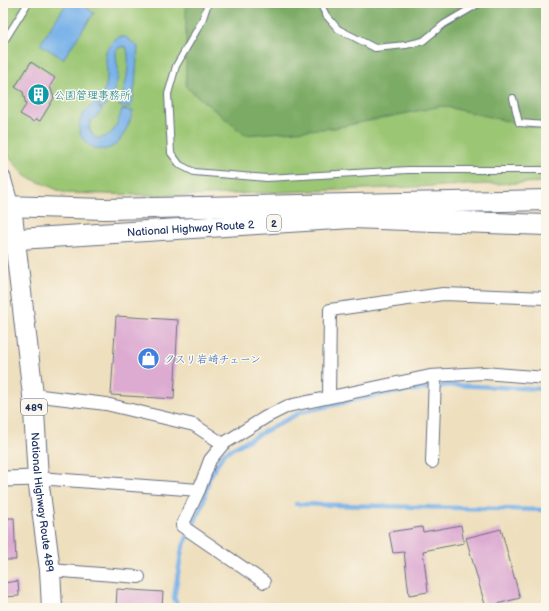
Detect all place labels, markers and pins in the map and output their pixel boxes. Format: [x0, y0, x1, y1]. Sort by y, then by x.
building icon: 公園管理事務所 [25, 82, 51, 108]
place label: 公園管理事務所 [54, 89, 131, 102]
shop icon: クスリ岩崎チェーン [135, 346, 161, 372]
place label: クスリ岩崎チェーン [164, 353, 261, 366]

